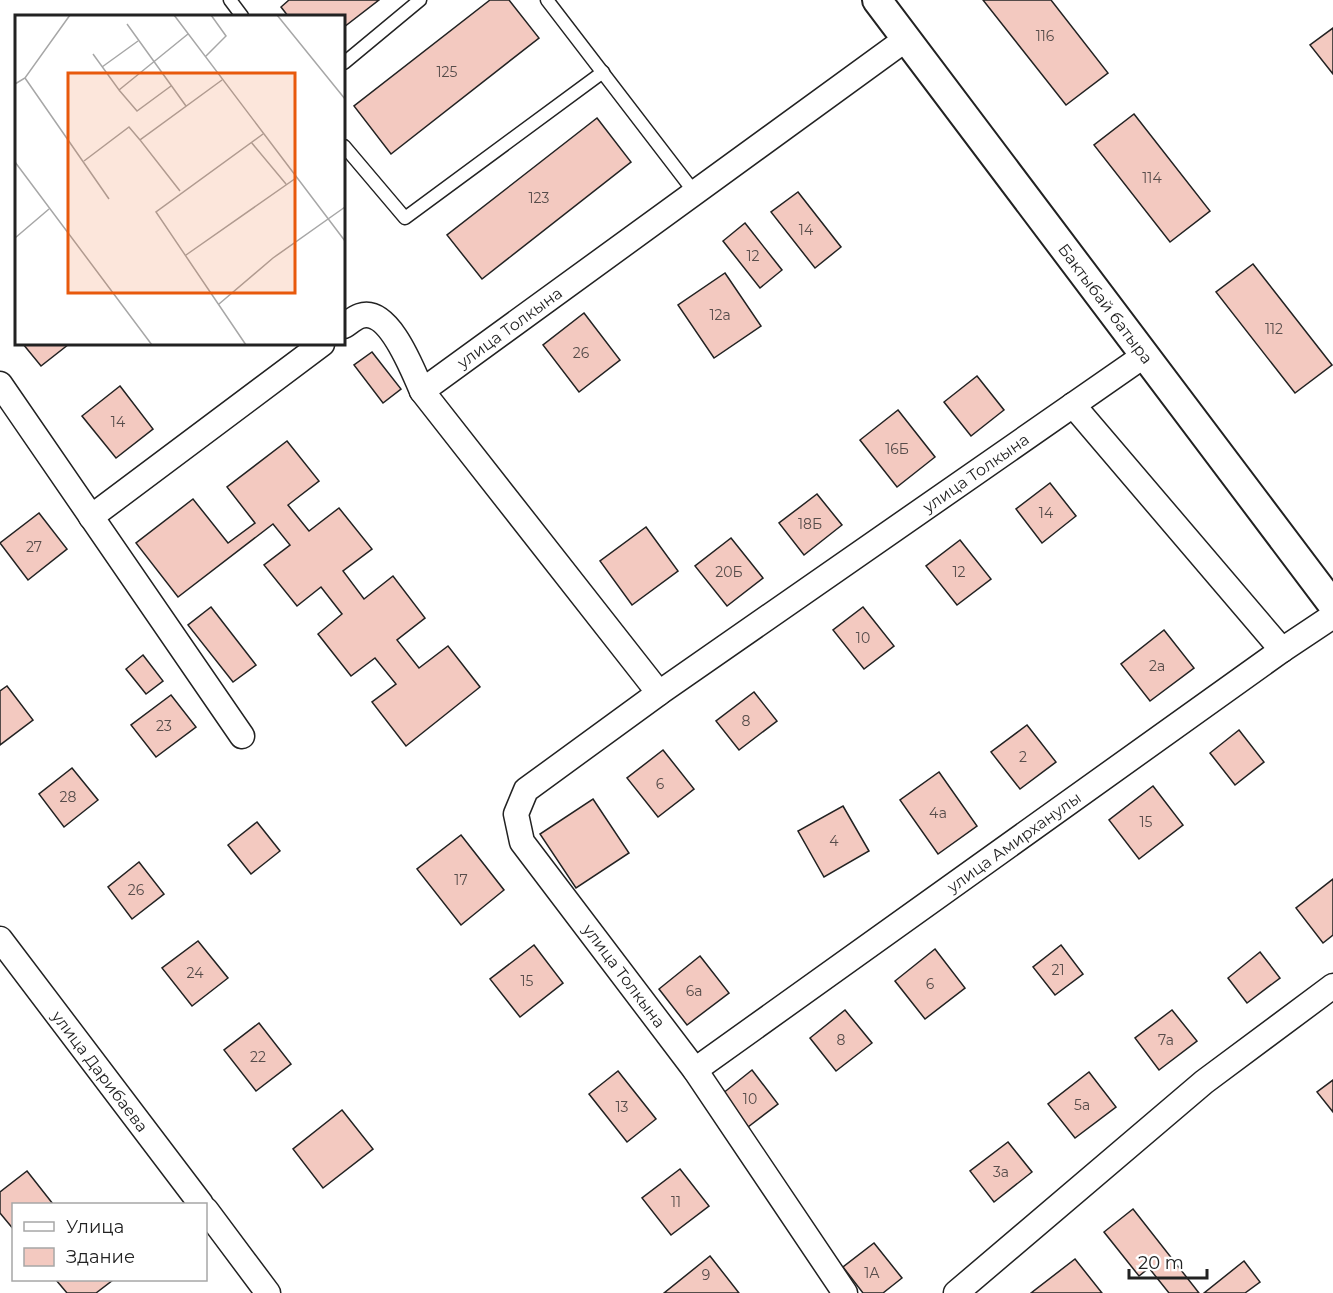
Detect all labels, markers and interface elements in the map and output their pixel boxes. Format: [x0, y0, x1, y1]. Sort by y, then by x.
inset map [15, 15, 345, 345]
house number: 116 [1036, 27, 1055, 45]
house number: 125 [437, 63, 458, 81]
house number: 114 [1142, 169, 1162, 187]
house number: 123 [529, 189, 550, 207]
house number: 14 [799, 221, 814, 239]
street label: Бактыбай батыра [1054, 240, 1157, 367]
house number: 12 [746, 247, 760, 265]
street label: улица Толкына [452, 283, 566, 372]
house number: 12а [709, 306, 731, 324]
house number: 112 [1265, 320, 1283, 338]
house number: 26 [573, 344, 590, 362]
house number: 14 [111, 413, 126, 431]
street label: улица Толкына [918, 429, 1032, 517]
house number: 16Б [885, 440, 909, 458]
house number: 14 [1039, 504, 1054, 522]
house number: 18Б [798, 515, 822, 533]
house number: 27 [26, 538, 42, 556]
house number: 20Б [715, 563, 743, 581]
house number: 12 [952, 563, 966, 581]
house number: 10 [856, 629, 870, 647]
house number: 2а [1149, 657, 1165, 675]
house number: 8 [742, 712, 751, 730]
house number: 23 [156, 717, 172, 735]
house number: 2 [1019, 748, 1027, 766]
house number: 6 [656, 775, 665, 793]
house number: 28 [60, 788, 77, 806]
street label: улица Амирханулы [942, 788, 1084, 897]
house number: 4а [929, 804, 947, 822]
house number: 15 [1140, 813, 1153, 831]
house number: 4 [829, 832, 839, 850]
house number: 17 [454, 871, 468, 889]
house number: 26 [128, 881, 145, 899]
street label: улица Толкына [578, 920, 669, 1032]
house number: 21 [1051, 961, 1065, 979]
house number: 24 [187, 964, 204, 982]
house number: 15 [521, 972, 534, 990]
house number: 6 [926, 975, 935, 993]
house number: 6а [686, 982, 702, 1000]
street label: улица Дарибаева [48, 1006, 152, 1136]
house number: 8 [837, 1031, 846, 1049]
house number: 7а [1158, 1031, 1174, 1049]
house number: 22 [250, 1048, 266, 1066]
house number: 10 [743, 1090, 757, 1108]
house number: 5а [1074, 1096, 1090, 1114]
house number: 13 [616, 1098, 629, 1116]
house number: 3а [993, 1163, 1009, 1181]
house number: 11 [671, 1193, 681, 1211]
legend [12, 1203, 207, 1281]
text: Улица [66, 1216, 124, 1238]
scale bar [1129, 1242, 1207, 1280]
text: Здание [66, 1246, 135, 1268]
text: 20 m [1138, 1252, 1184, 1274]
house number: 1А [864, 1264, 880, 1282]
house number: 9 [702, 1266, 710, 1284]

